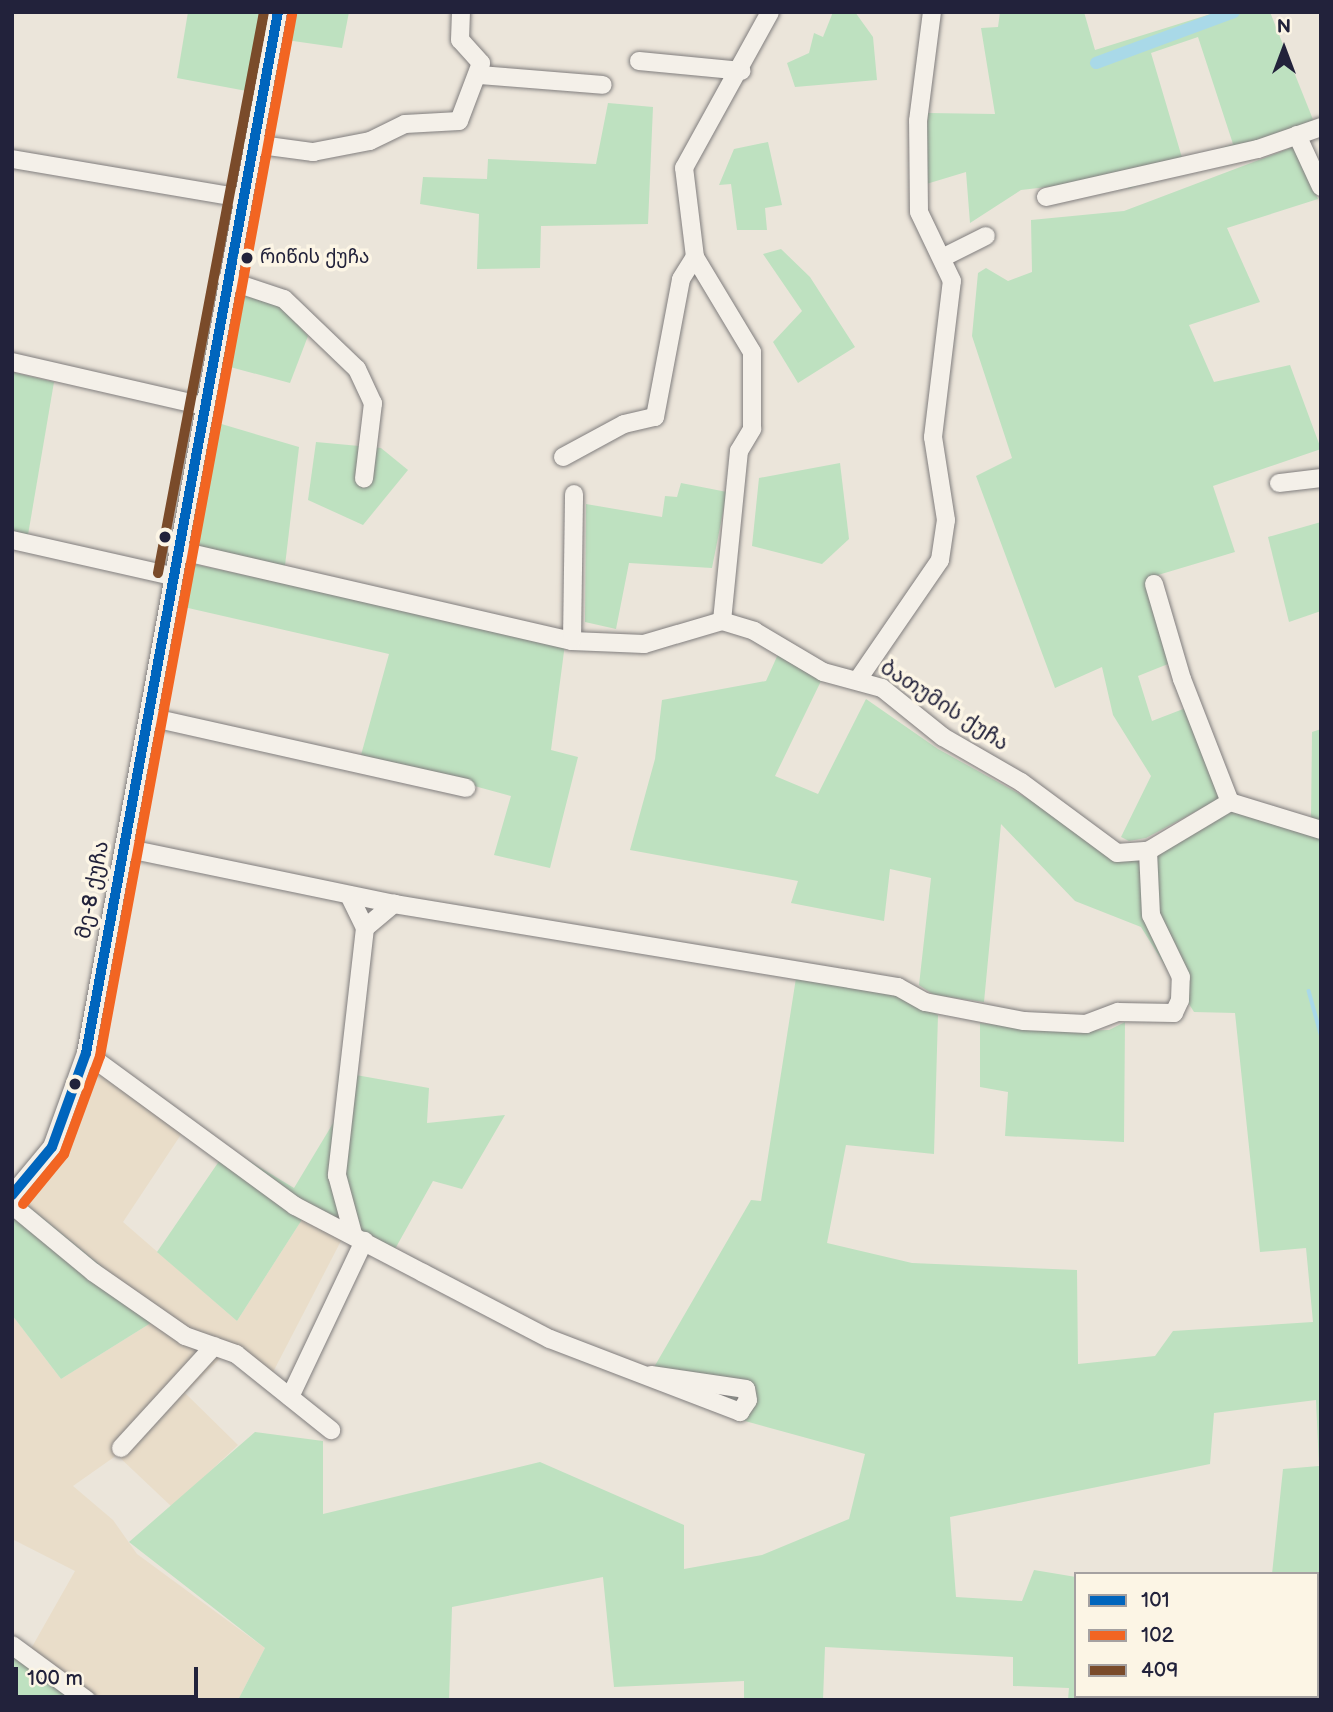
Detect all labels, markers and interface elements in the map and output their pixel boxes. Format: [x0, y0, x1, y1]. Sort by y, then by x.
north arrow [1249, 14, 1319, 84]
text: N [1277, 16, 1291, 39]
place label: რიწის ქუჩა [260, 247, 370, 269]
marker: რიწის ქუჩა [240, 251, 254, 265]
unlabelled marker [158, 530, 172, 544]
street label: ბათუმის ქუჩა [875, 655, 1013, 757]
street label: მე-8 ქუჩა [71, 839, 115, 941]
unlabelled marker [68, 1077, 82, 1091]
legend [1074, 1572, 1319, 1698]
text: 101 [1141, 1588, 1170, 1613]
text: 102 [1141, 1623, 1174, 1648]
scale bar [18, 1652, 201, 1696]
text: 409 [1141, 1658, 1178, 1683]
text: 100 m [27, 1666, 83, 1691]

